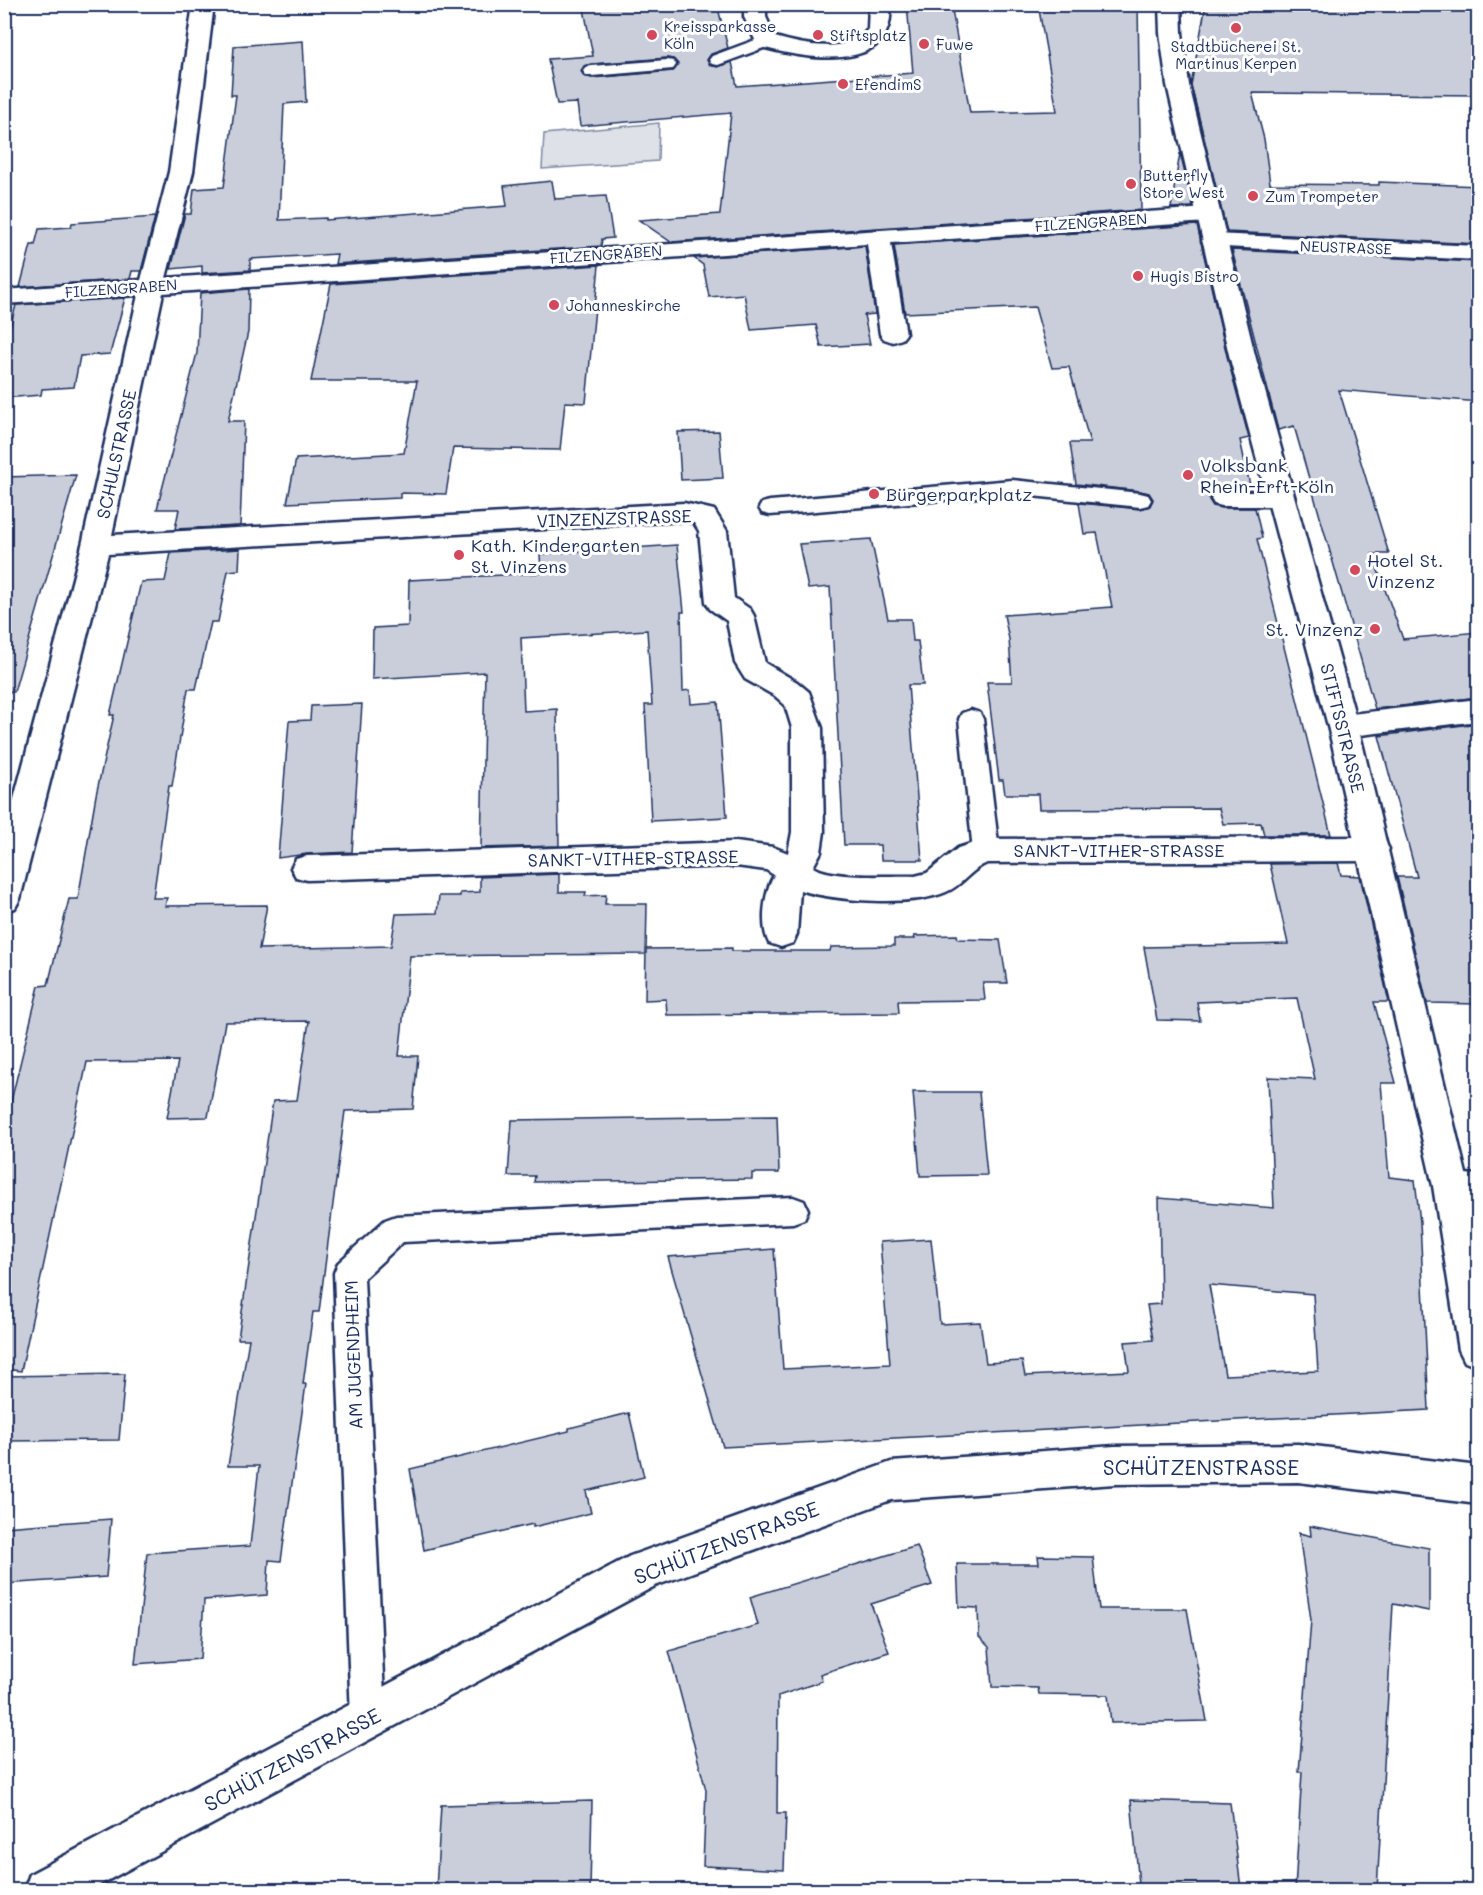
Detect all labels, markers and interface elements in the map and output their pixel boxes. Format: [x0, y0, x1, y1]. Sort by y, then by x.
place label: Kreissparkasse Köln [664, 16, 776, 53]
marker: Stadtbücherei St. Martinus Kerpen [1229, 21, 1243, 35]
place label: Stiftsplatz [830, 25, 907, 45]
marker: Kreissparkasse Köln [645, 28, 659, 42]
marker: Stiftsplatz [811, 28, 825, 42]
place label: Fuwe [936, 34, 974, 54]
place label: Stadtbücherei St. Martinus Kerpen [1171, 36, 1301, 73]
marker: Fuwe [917, 37, 931, 51]
place label: EfendimS [855, 74, 922, 94]
marker: EfendimS [836, 77, 850, 91]
place label: Butterfly Store West [1143, 165, 1225, 202]
marker: Butterfly Store West [1124, 177, 1138, 191]
place label: Zum Trompeter [1265, 186, 1379, 206]
marker: Zum Trompeter [1246, 189, 1260, 203]
street label: FILZENGRABEN [1034, 208, 1148, 236]
street label: NEUSTRASSE [1300, 235, 1393, 259]
street label: FILZENGRABEN [549, 240, 663, 268]
place label: Hugis Bistro [1150, 266, 1239, 286]
marker: Hugis Bistro [1131, 269, 1145, 283]
street label: FILZENGRABEN [64, 274, 178, 302]
place label: Johanneskirche [566, 295, 681, 315]
marker: Johanneskirche [547, 298, 561, 312]
street label: SCHULSTRASSE [91, 387, 141, 521]
place label: Volksbank Rhein-Erft-Köln [1200, 453, 1334, 498]
marker: Volksbank Rhein-Erft-Köln [1181, 468, 1195, 482]
place label: Bürgerparkplatz [886, 482, 1032, 506]
marker: Bürgerparkplatz [867, 487, 881, 501]
street label: VINZENZSTRASSE [536, 503, 692, 533]
place label: Kath. Kindergarten St. Vinzens [471, 533, 640, 578]
marker: Kath. Kindergarten St. Vinzens [452, 548, 466, 562]
place label: Hotel St. Vinzenz [1367, 548, 1443, 593]
marker: Hotel St. Vinzenz [1348, 563, 1362, 577]
place label: St. Vinzenz [1266, 617, 1363, 641]
marker: St. Vinzenz [1368, 622, 1382, 636]
street label: STIFTSSTRASSE [1315, 661, 1371, 795]
street label: SANKT-VITHER-STRASSE [1014, 838, 1224, 862]
street label: SANKT-VITHER-STRASSE [527, 844, 739, 872]
street label: AM JUGENDHEIM [338, 1280, 368, 1430]
street label: SCHÜTZENSTRASSE [1103, 1453, 1299, 1480]
street label: SCHÜTZENSTRASSE [630, 1494, 822, 1590]
street label: SCHÜTZENSTRASSE [199, 1701, 385, 1817]

